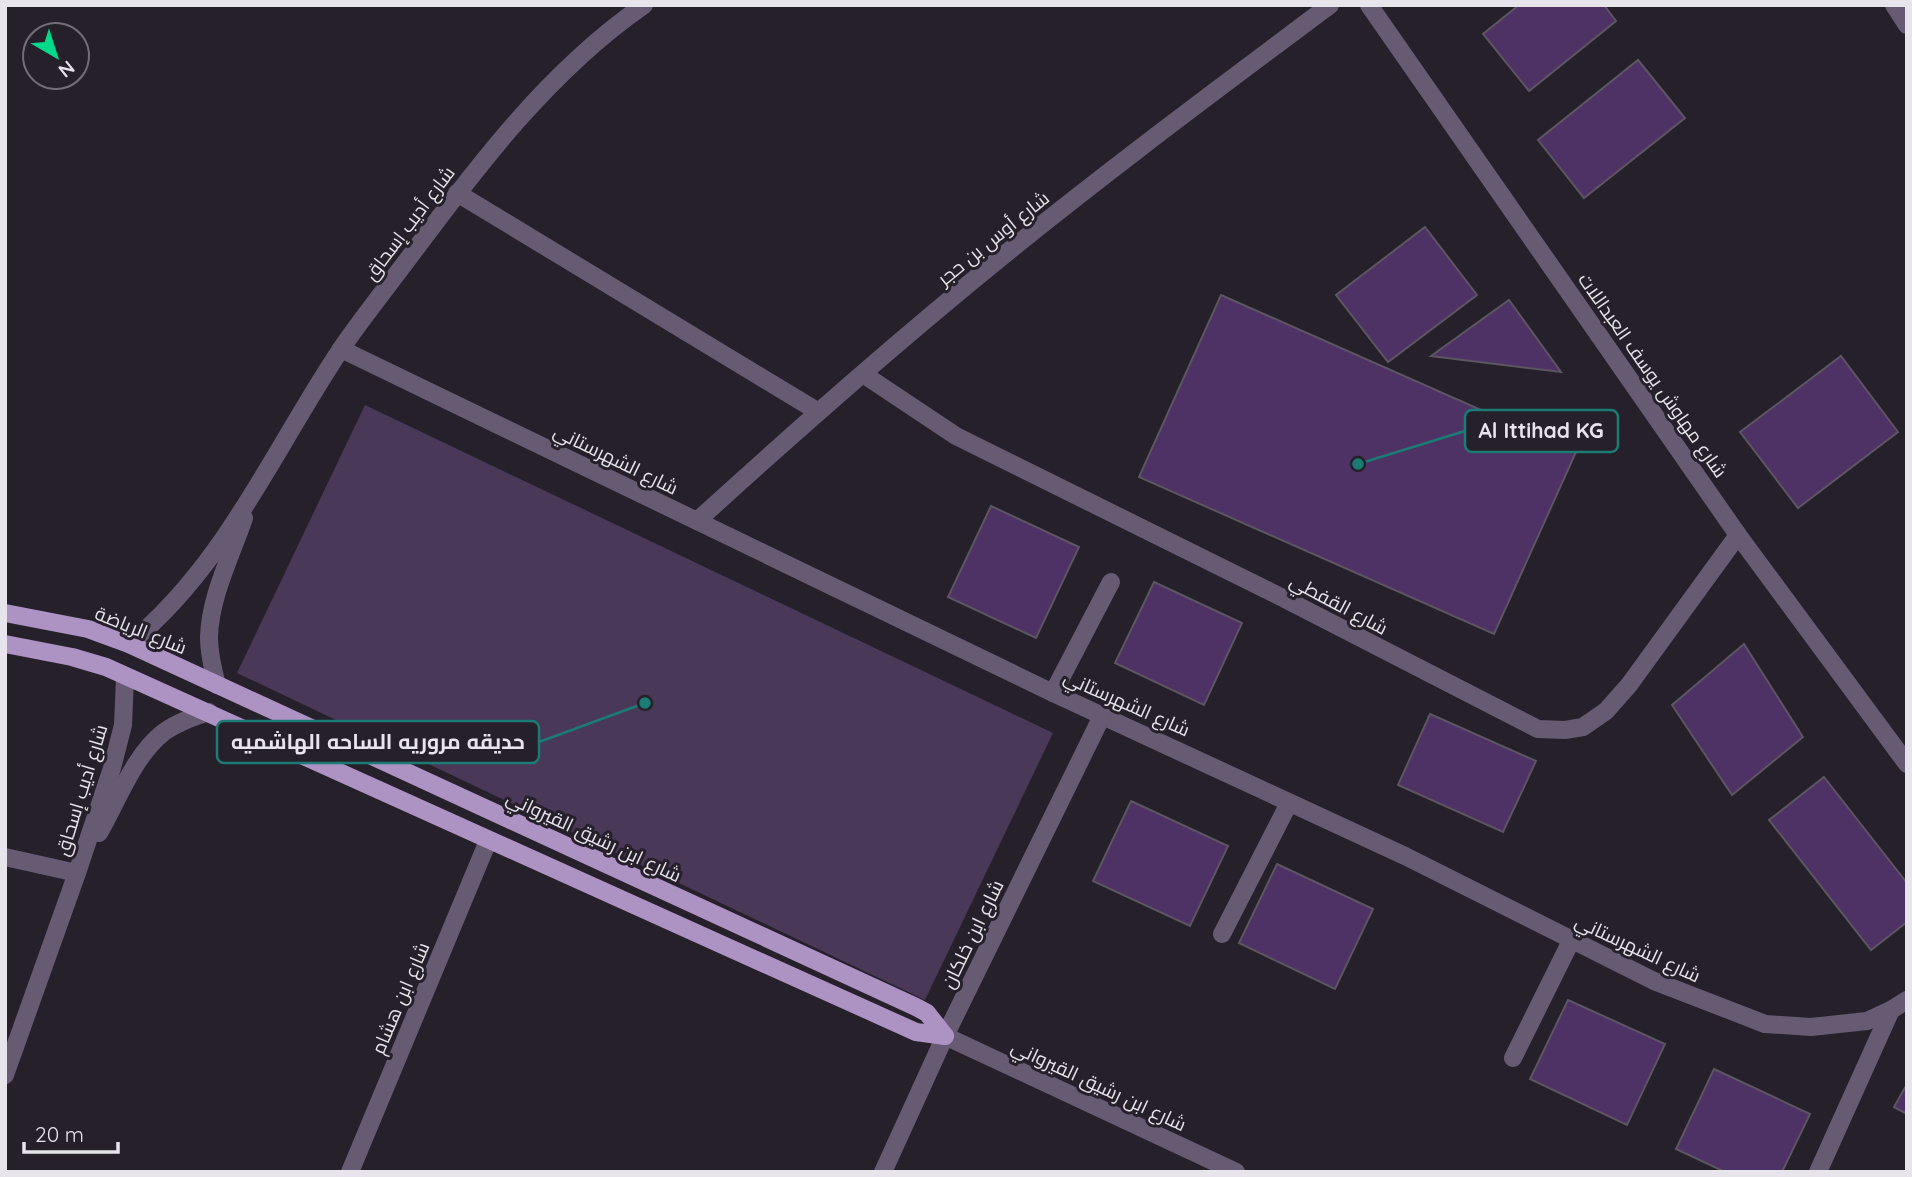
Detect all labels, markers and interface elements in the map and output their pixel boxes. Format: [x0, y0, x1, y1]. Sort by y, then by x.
north arrow [21, 21, 91, 91]
text: N [54, 55, 80, 83]
street label: شارع أديب إسحاق [358, 161, 461, 286]
street label: شارع أوس بن حجر [931, 186, 1055, 293]
street label: شارع مهاوش يوسف العبداللات [1572, 268, 1733, 483]
callout: Al Ittihad KG [1465, 410, 1618, 452]
text: Al Ittihad KG [1478, 417, 1604, 443]
street label: شارع الشهرستاني [548, 418, 682, 502]
street label: شارع القفطي [1284, 568, 1392, 643]
street label: شارع الرياضة [91, 601, 190, 661]
street label: شارع الشهرستاني [1059, 664, 1194, 744]
street label: شارع أديب إسحاق [50, 721, 114, 859]
callout: حديقه مروريه الساحه الهاشميه [217, 721, 539, 763]
text: حديقه مروريه الساحه الهاشميه [231, 728, 525, 755]
street label: شارع ابن رشيق القيرواني [501, 785, 685, 890]
street label: شارع ابن خلكان [935, 876, 1010, 993]
street label: شارع الشهرستاني [1570, 908, 1705, 990]
street label: شارع ابن هشام [366, 938, 436, 1059]
street label: شارع ابن رشيق القيرواني [1006, 1034, 1190, 1139]
scale bar [24, 1110, 119, 1154]
text: 20 m [35, 1121, 84, 1147]

